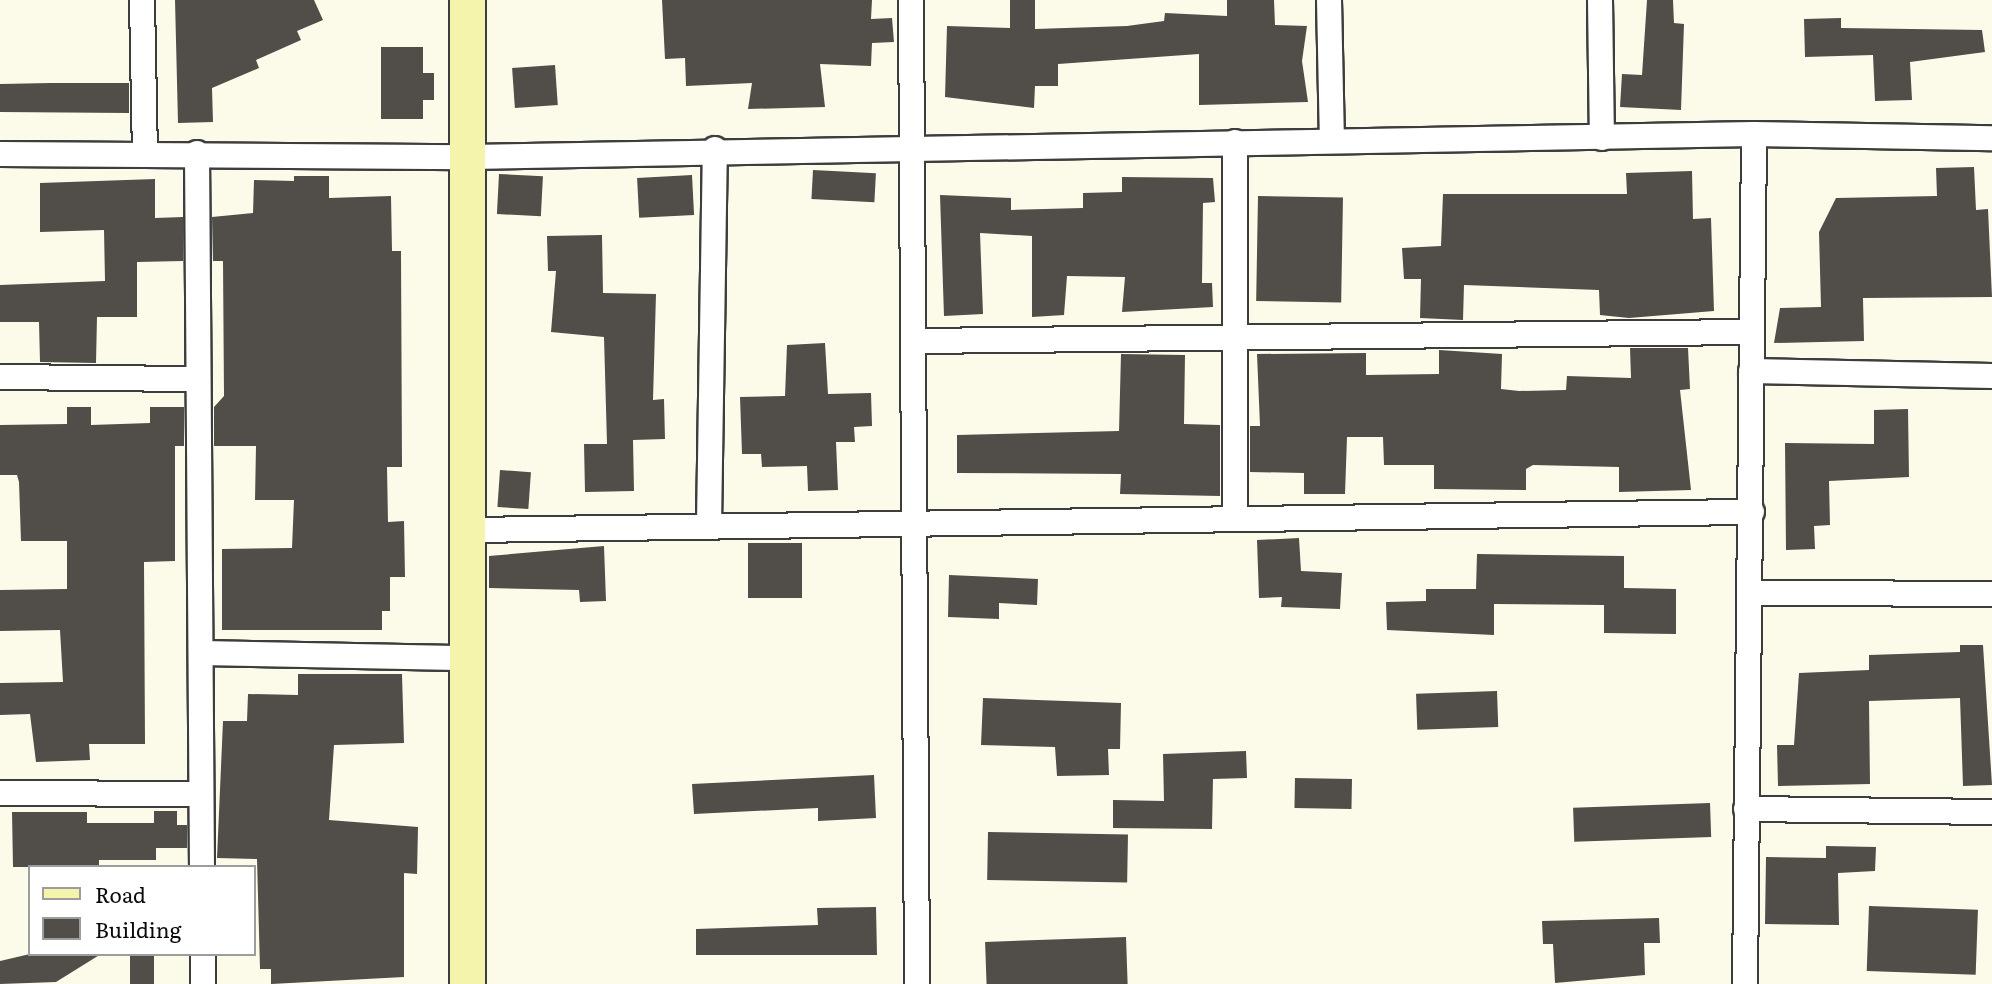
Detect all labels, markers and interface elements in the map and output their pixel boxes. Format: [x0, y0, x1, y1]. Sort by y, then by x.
legend [28, 865, 256, 956]
text: Road [95, 878, 146, 909]
text: Building [95, 913, 181, 944]

